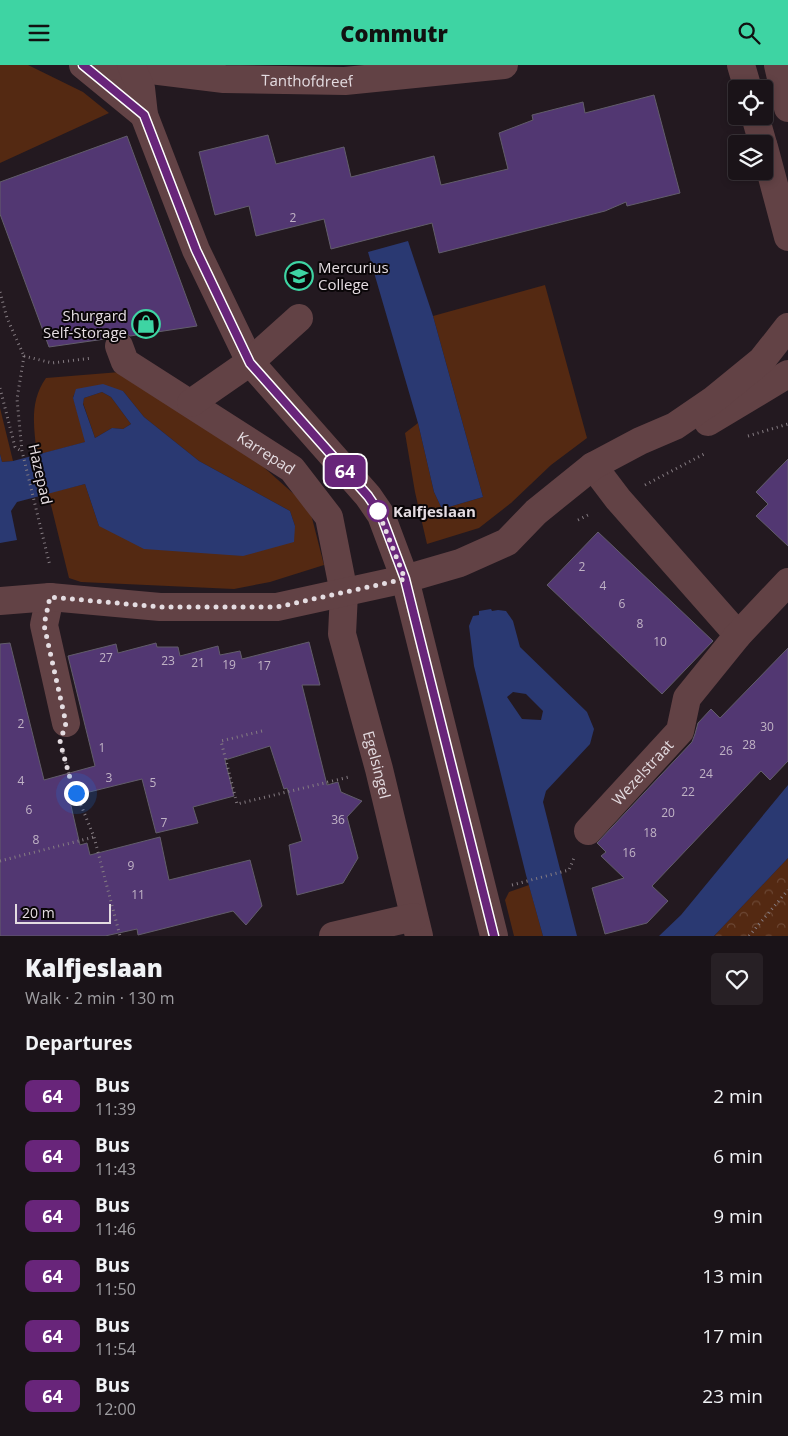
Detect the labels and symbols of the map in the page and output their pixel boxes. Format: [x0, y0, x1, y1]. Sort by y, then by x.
street label: Tanthofdreef [261, 70, 355, 91]
house number: 2 [290, 209, 297, 226]
place label: Mercurius College [318, 257, 389, 294]
school or university icon: Mercurius College [284, 261, 314, 291]
place label: Shurgard Self-Storage [43, 305, 127, 342]
shop icon: Shurgard Self-Storage [131, 309, 161, 339]
street label: Karrepad [234, 427, 299, 479]
street label: Hazepad [24, 442, 58, 506]
line badge: 64 [322, 455, 368, 487]
marker: Kalfjeslaan [367, 500, 389, 522]
place label: Kalfjeslaan [393, 501, 476, 521]
house number: 2 [579, 558, 586, 575]
house number: 4 [600, 577, 607, 594]
house number: 6 [619, 595, 626, 612]
house number: 8 [637, 615, 644, 632]
house number: 10 [653, 633, 667, 650]
house number: 27 [99, 649, 113, 666]
house number: 23 [161, 652, 175, 669]
house number: 21 [191, 654, 205, 671]
house number: 19 [222, 656, 236, 673]
house number: 17 [257, 657, 271, 674]
house number: 2 [18, 715, 25, 732]
house number: 30 [760, 718, 774, 735]
street label: Egelsingel [359, 729, 396, 801]
street label: Wezelstraat [607, 735, 677, 809]
house number: 28 [742, 736, 756, 753]
house number: 1 [99, 739, 105, 756]
house number: 26 [719, 742, 733, 759]
house number: 24 [699, 765, 713, 782]
house number: 3 [106, 769, 113, 786]
house number: 4 [18, 772, 25, 789]
house number: 5 [150, 774, 157, 791]
your location [64, 781, 89, 806]
house number: 22 [681, 783, 695, 800]
house number: 6 [26, 801, 33, 818]
house number: 20 [661, 804, 675, 821]
house number: 36 [331, 811, 345, 828]
house number: 7 [161, 814, 168, 831]
house number: 18 [643, 824, 657, 841]
house number: 8 [33, 831, 40, 848]
house number: 16 [622, 844, 636, 861]
house number: 9 [128, 857, 135, 874]
house number: 11 [131, 886, 145, 903]
scale bar [15, 901, 111, 924]

